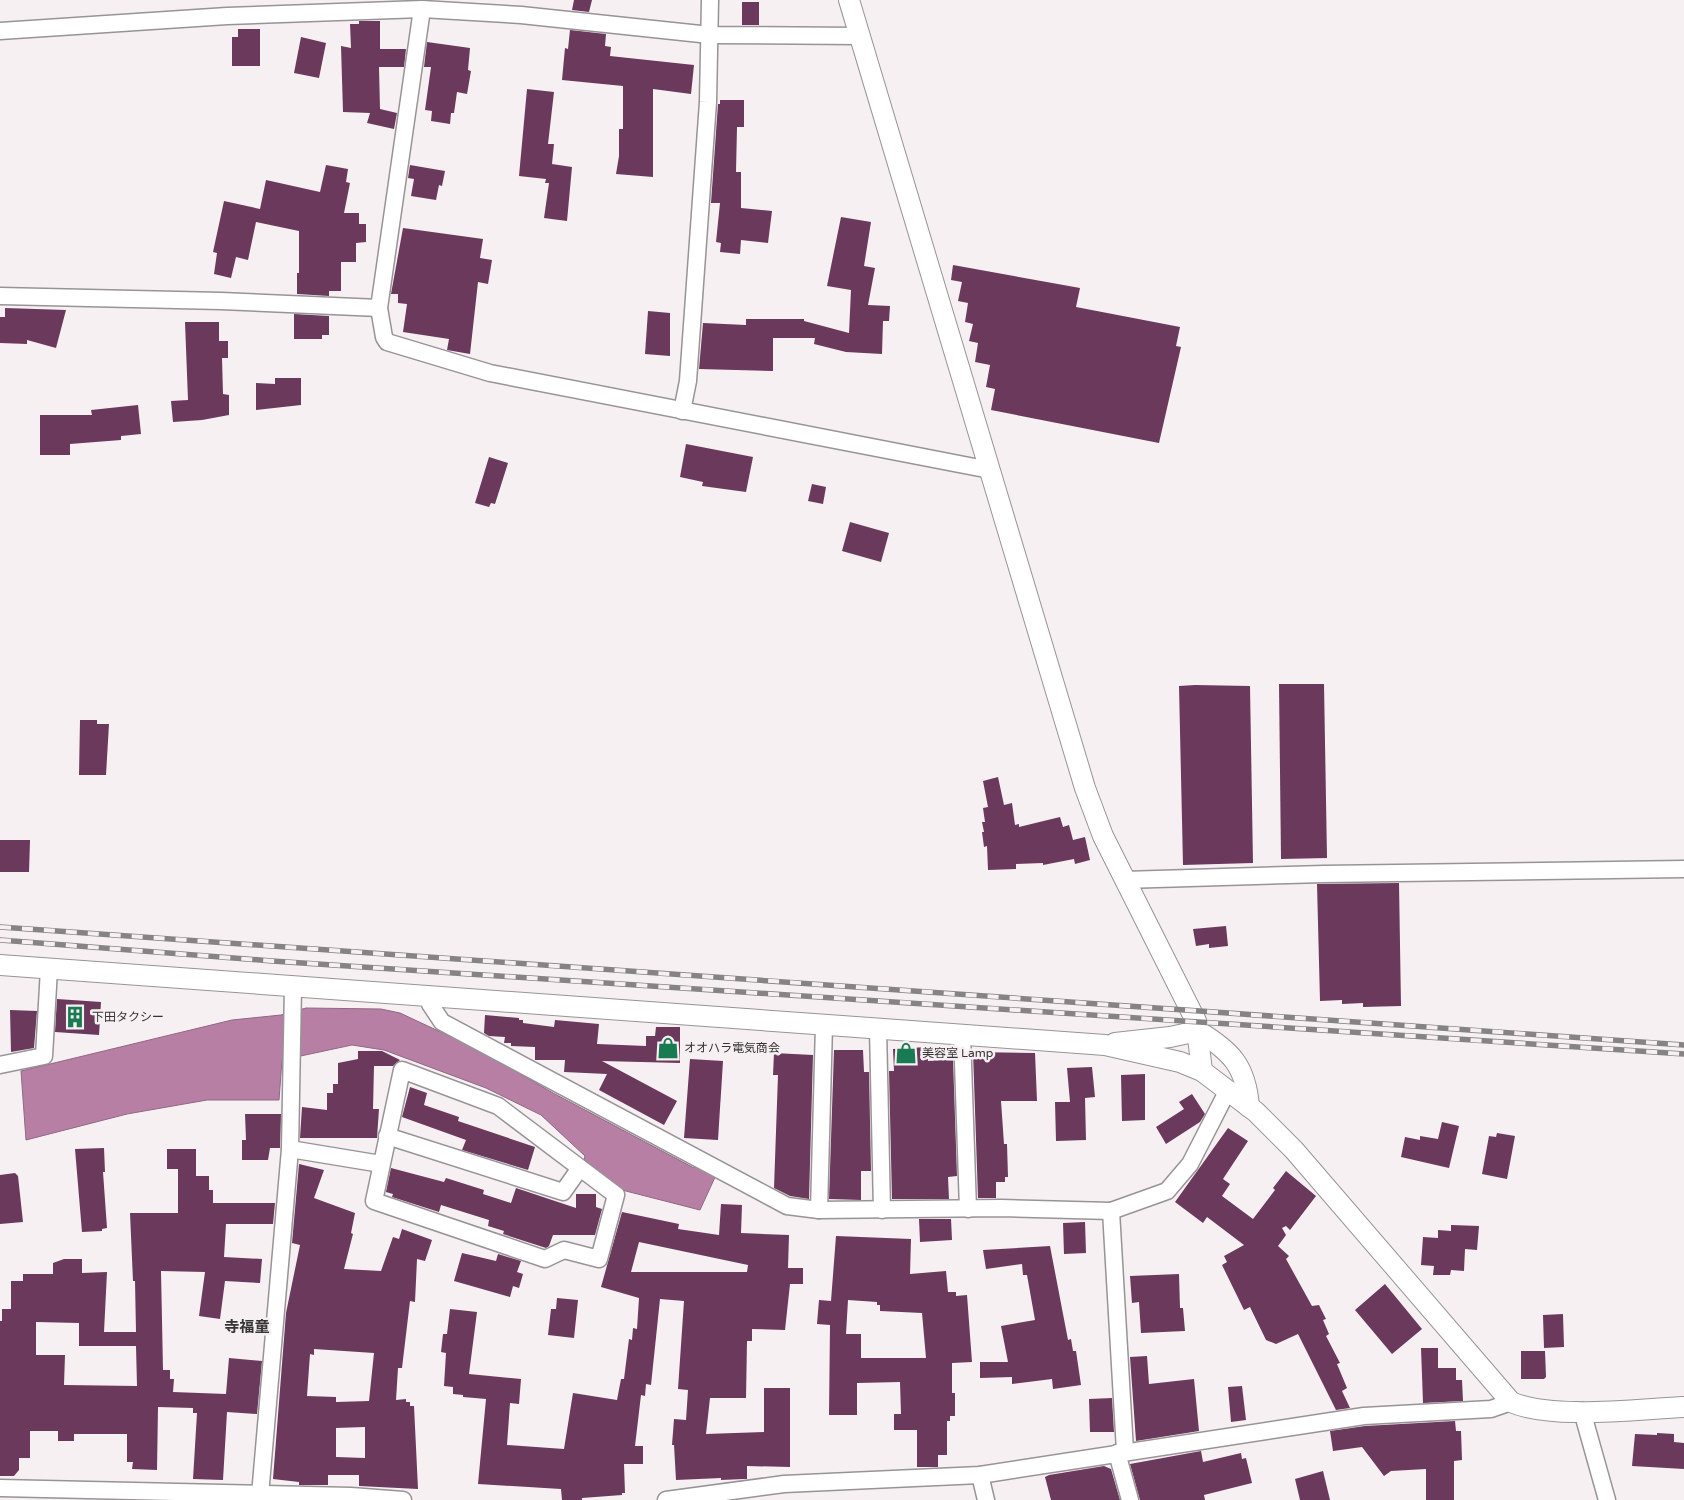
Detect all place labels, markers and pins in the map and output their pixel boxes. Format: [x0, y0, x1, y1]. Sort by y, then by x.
building icon: 下田タクシー [62, 1004, 88, 1030]
place label: 下田タクシー [92, 1010, 164, 1024]
shop icon: オオハラ電気商会 [655, 1035, 681, 1061]
shop icon: 美容室 Lamp [893, 1040, 919, 1066]
place label: オオハラ電気商会 [684, 1041, 780, 1055]
place label: 美容室 Lamp [922, 1046, 993, 1060]

